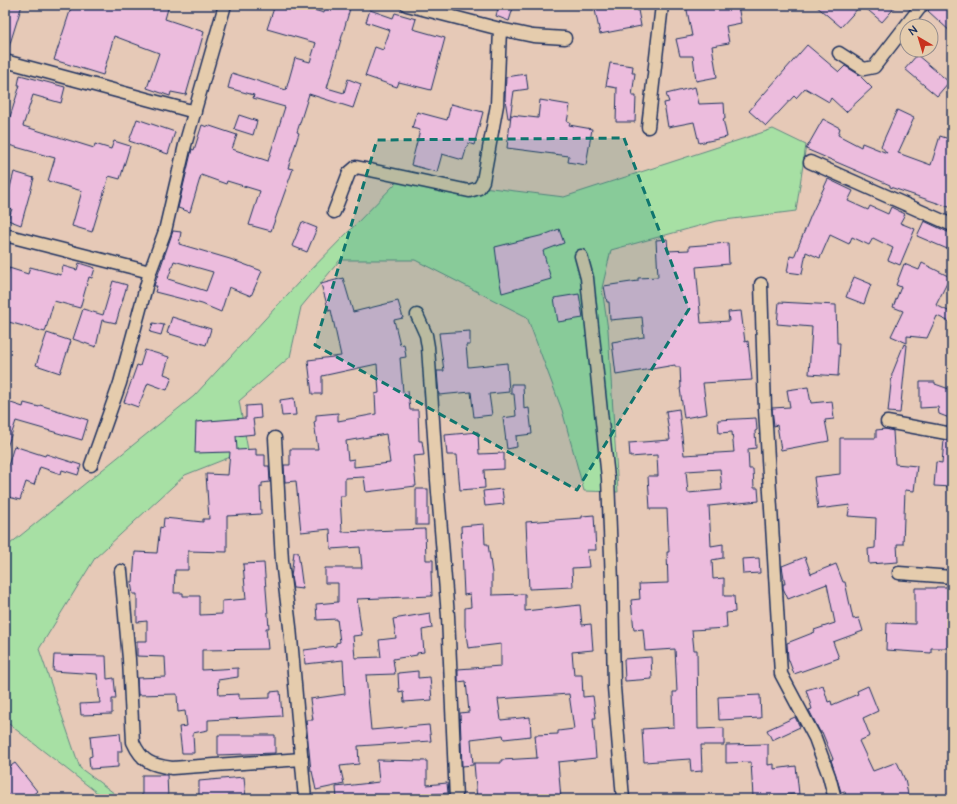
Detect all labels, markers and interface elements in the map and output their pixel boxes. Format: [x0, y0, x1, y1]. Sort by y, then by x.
north arrow [899, 18, 939, 58]
text: N [906, 22, 921, 39]

